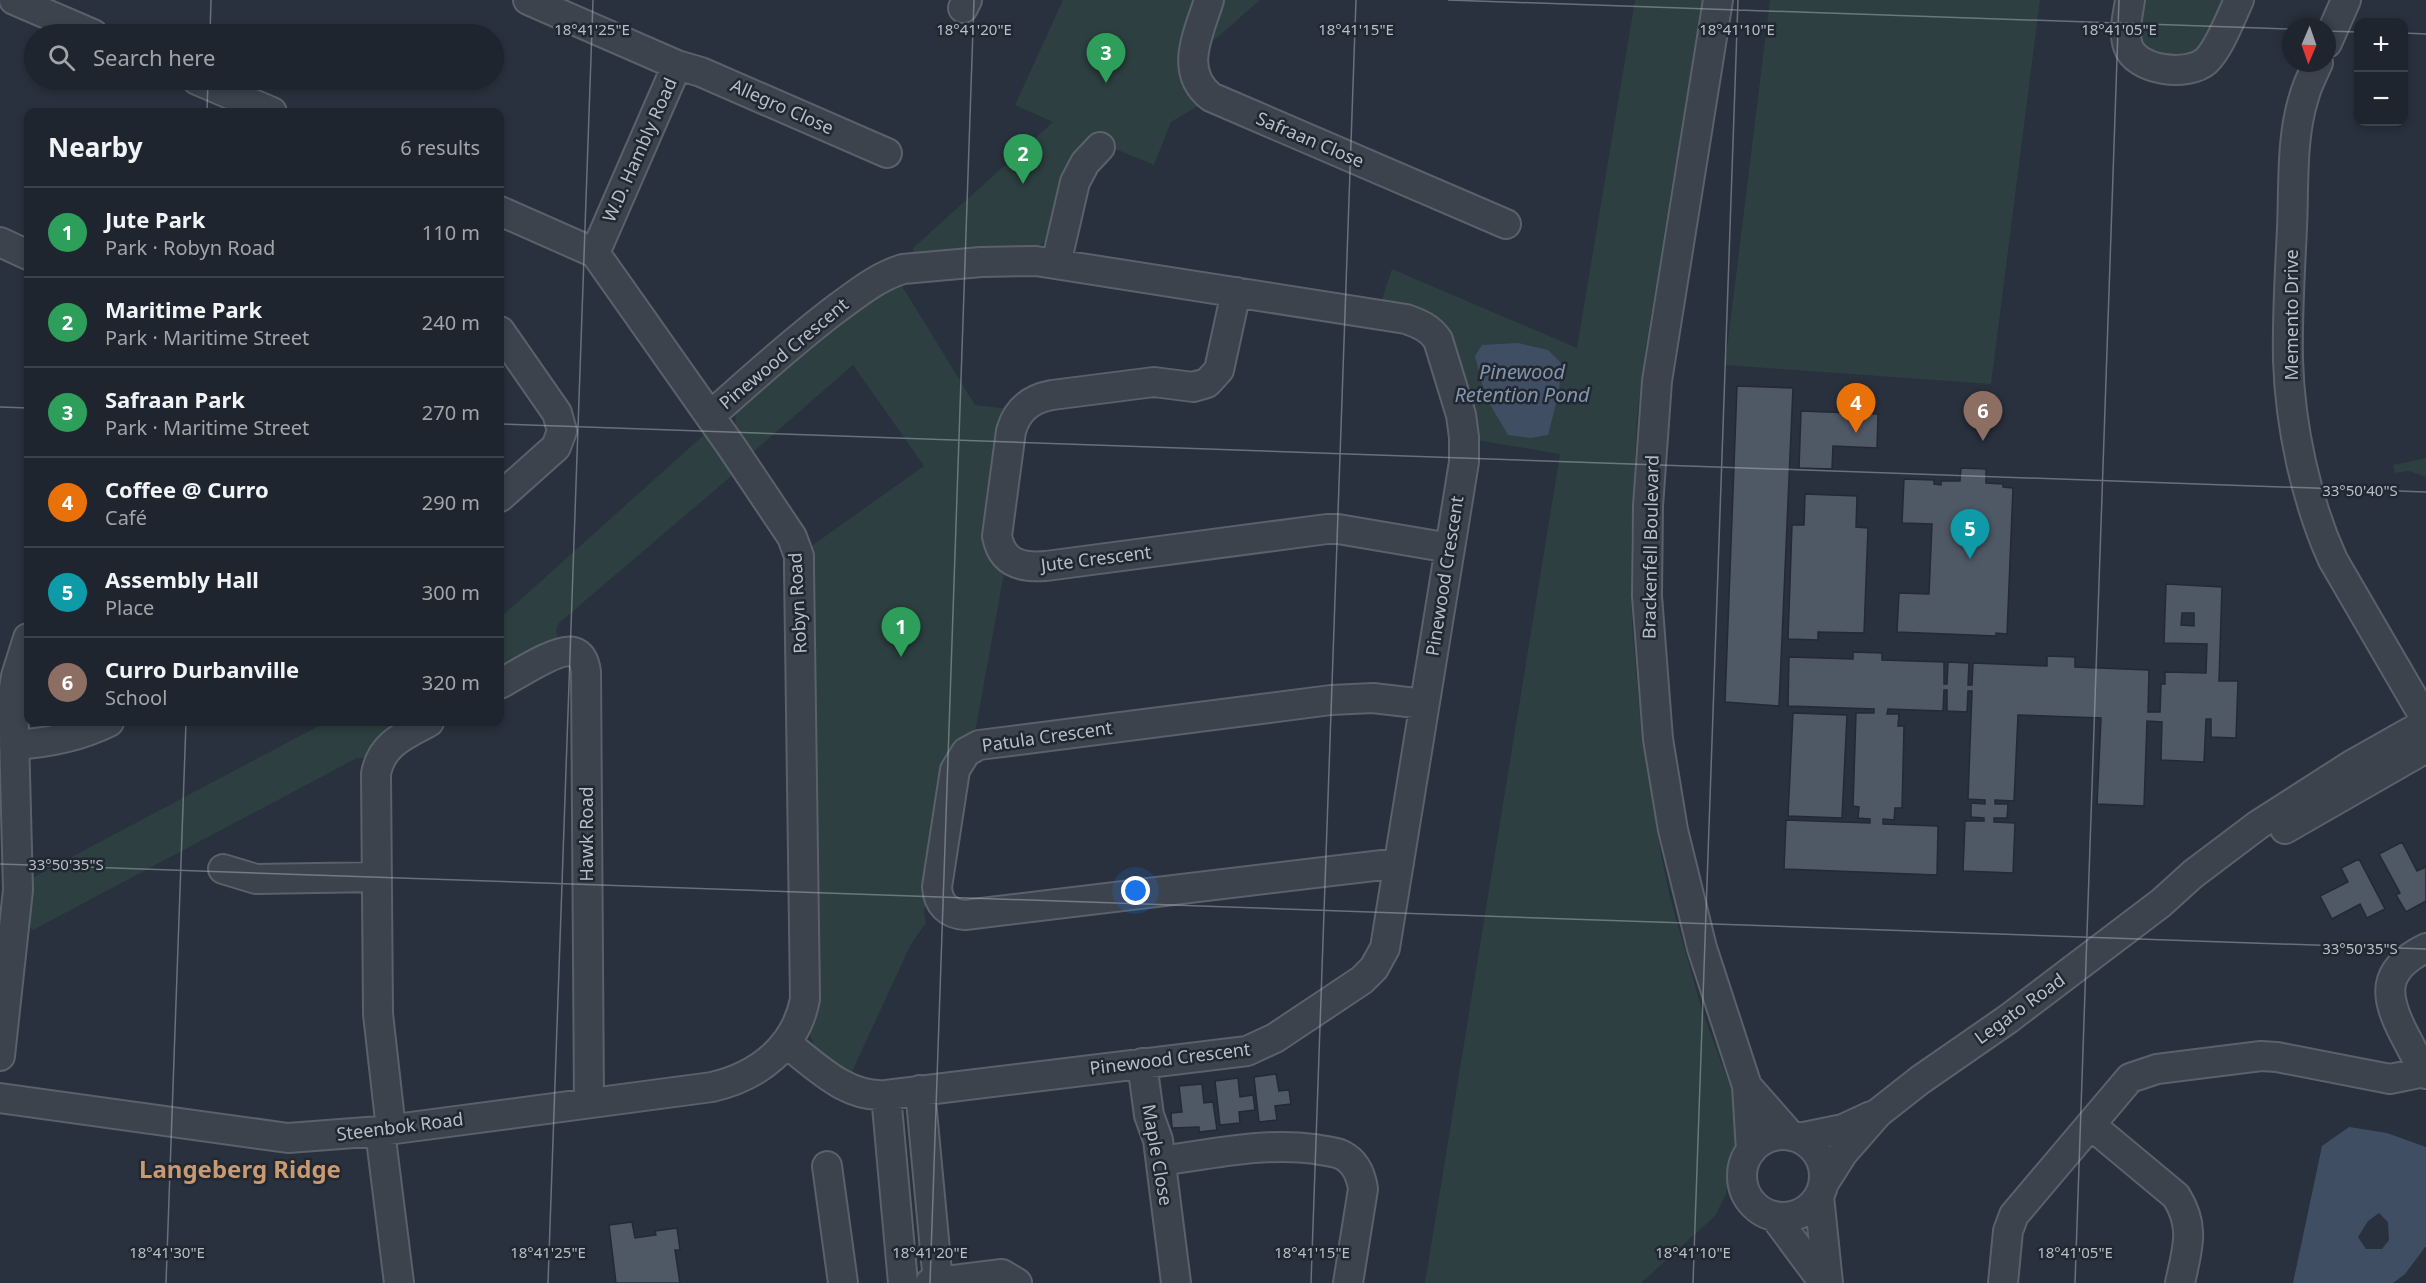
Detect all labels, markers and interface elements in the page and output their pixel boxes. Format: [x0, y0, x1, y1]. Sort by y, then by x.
north arrow [2282, 18, 2336, 72]
map controls [2354, 18, 2408, 126]
button: + [2354, 18, 2408, 72]
text: 18°41'25"E [554, 19, 630, 39]
text: 18°41'20"E [936, 19, 1012, 39]
text: 18°41'15"E [1318, 19, 1394, 39]
text: 18°41'10"E [1699, 19, 1775, 39]
text: 18°41'05"E [2081, 19, 2157, 39]
search box [24, 24, 504, 90]
pin: 3 [1086, 34, 1126, 83]
icon: search [45, 41, 78, 74]
text: Search here [93, 42, 215, 72]
button: − [2354, 72, 2408, 126]
street label: Allegro Close [727, 73, 838, 139]
street label: W.D. Hambly Road [596, 74, 682, 226]
street label: Safraan Close [1253, 106, 1368, 173]
text: Nearby [48, 129, 143, 165]
text: 6 results [400, 134, 480, 161]
pin: 2 [1004, 134, 1042, 184]
text: Jute Park [105, 204, 205, 234]
text: 1 [62, 219, 73, 246]
text: 110 m [422, 219, 480, 246]
text: Park · Robyn Road [105, 234, 275, 261]
street label: Memento Drive [2279, 249, 2303, 381]
street label: Pinewood Crescent [714, 292, 853, 414]
text: Maritime Park [105, 294, 262, 324]
text: 2 [62, 309, 73, 336]
text: 240 m [422, 309, 480, 336]
text: Park · Maritime Street [105, 324, 309, 351]
water label: Pinewood Retention Pond [1454, 358, 1590, 408]
text: Safraan Park [105, 384, 245, 414]
pin: 4 [1836, 384, 1876, 433]
pin: 6 [1964, 392, 2002, 441]
text: 3 [62, 399, 73, 426]
text: 270 m [422, 399, 480, 426]
text: Park · Maritime Street [105, 414, 309, 441]
street label: Brackenfell Boulevard [1636, 455, 1664, 639]
text: Coffee @ Curro [105, 474, 269, 504]
text: 33°50'40"S [2322, 480, 2398, 500]
text: 4 [62, 489, 73, 516]
text: 290 m [422, 489, 480, 516]
street label: Pinewood Crescent [1420, 494, 1469, 658]
text: Café [105, 504, 147, 531]
pin: 5 [1950, 510, 1990, 559]
street label: Jute Crescent [1037, 539, 1153, 577]
street label: Robyn Road [782, 552, 812, 654]
text: Assembly Hall [105, 564, 259, 594]
text: 5 [62, 579, 73, 606]
text: 300 m [422, 579, 480, 606]
text: Place [105, 594, 154, 621]
pin: 1 [882, 608, 920, 657]
text: Curro Durbanville [105, 654, 299, 684]
text: 6 [62, 669, 73, 696]
text: 320 m [422, 669, 480, 696]
text: School [105, 684, 167, 711]
street label: Patula Crescent [980, 715, 1114, 757]
street label: Hawk Road [574, 786, 598, 882]
text: 33°50'35"S [28, 854, 104, 874]
your location [1121, 876, 1150, 905]
text: 33°50'35"S [2322, 938, 2398, 958]
street label: Legato Road [1969, 967, 2069, 1049]
street label: Pinewood Crescent [1088, 1036, 1252, 1080]
street label: Maple Close [1137, 1102, 1179, 1207]
street label: Steenbok Road [335, 1106, 465, 1146]
district label: Langeberg Ridge [139, 1152, 341, 1185]
text: 18°41'30"E [129, 1242, 205, 1262]
text: 18°41'25"E [510, 1242, 586, 1262]
text: 18°41'20"E [892, 1242, 968, 1262]
text: 18°41'15"E [1274, 1242, 1350, 1262]
text: 18°41'10"E [1655, 1242, 1731, 1262]
text: 18°41'05"E [2037, 1242, 2113, 1262]

